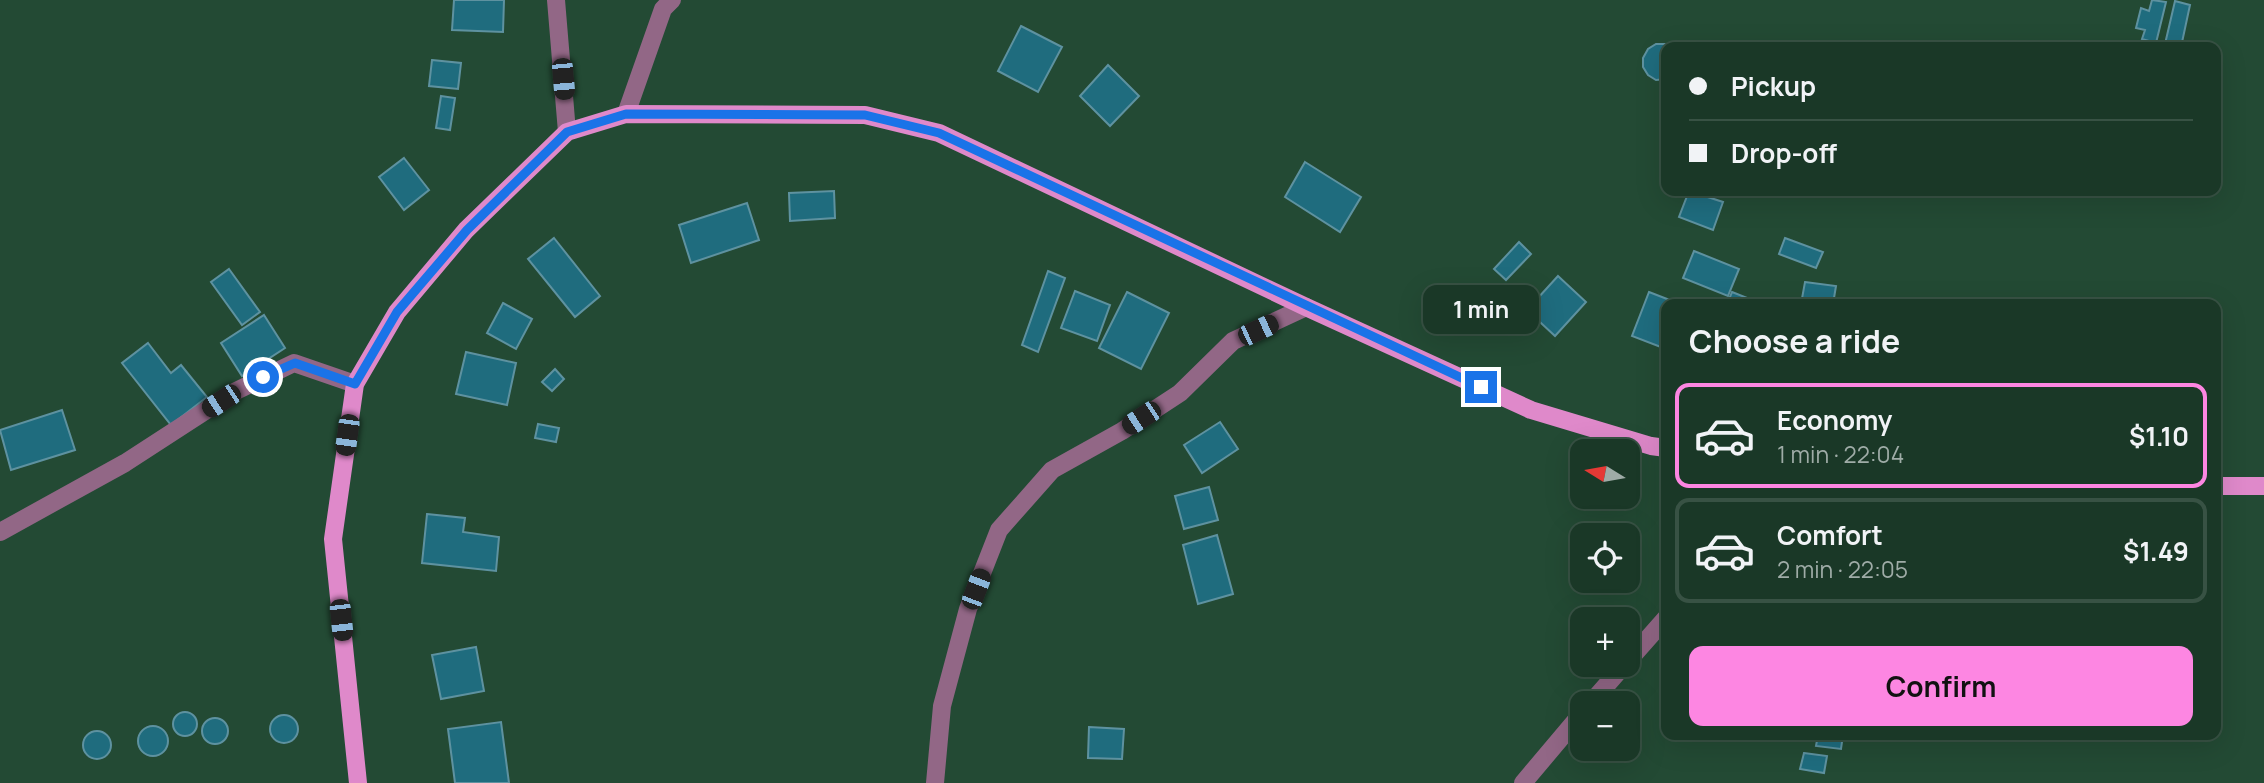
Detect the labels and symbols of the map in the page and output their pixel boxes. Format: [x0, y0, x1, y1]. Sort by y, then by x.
car [551, 57, 576, 101]
callout: 1 min [1423, 286, 1539, 334]
car [1235, 312, 1282, 348]
route start [247, 361, 279, 393]
route end [1465, 371, 1497, 403]
car [198, 381, 245, 421]
car [1118, 398, 1165, 438]
car [334, 413, 361, 457]
north arrow [1570, 439, 1640, 509]
car [959, 566, 994, 612]
car [329, 598, 354, 642]

